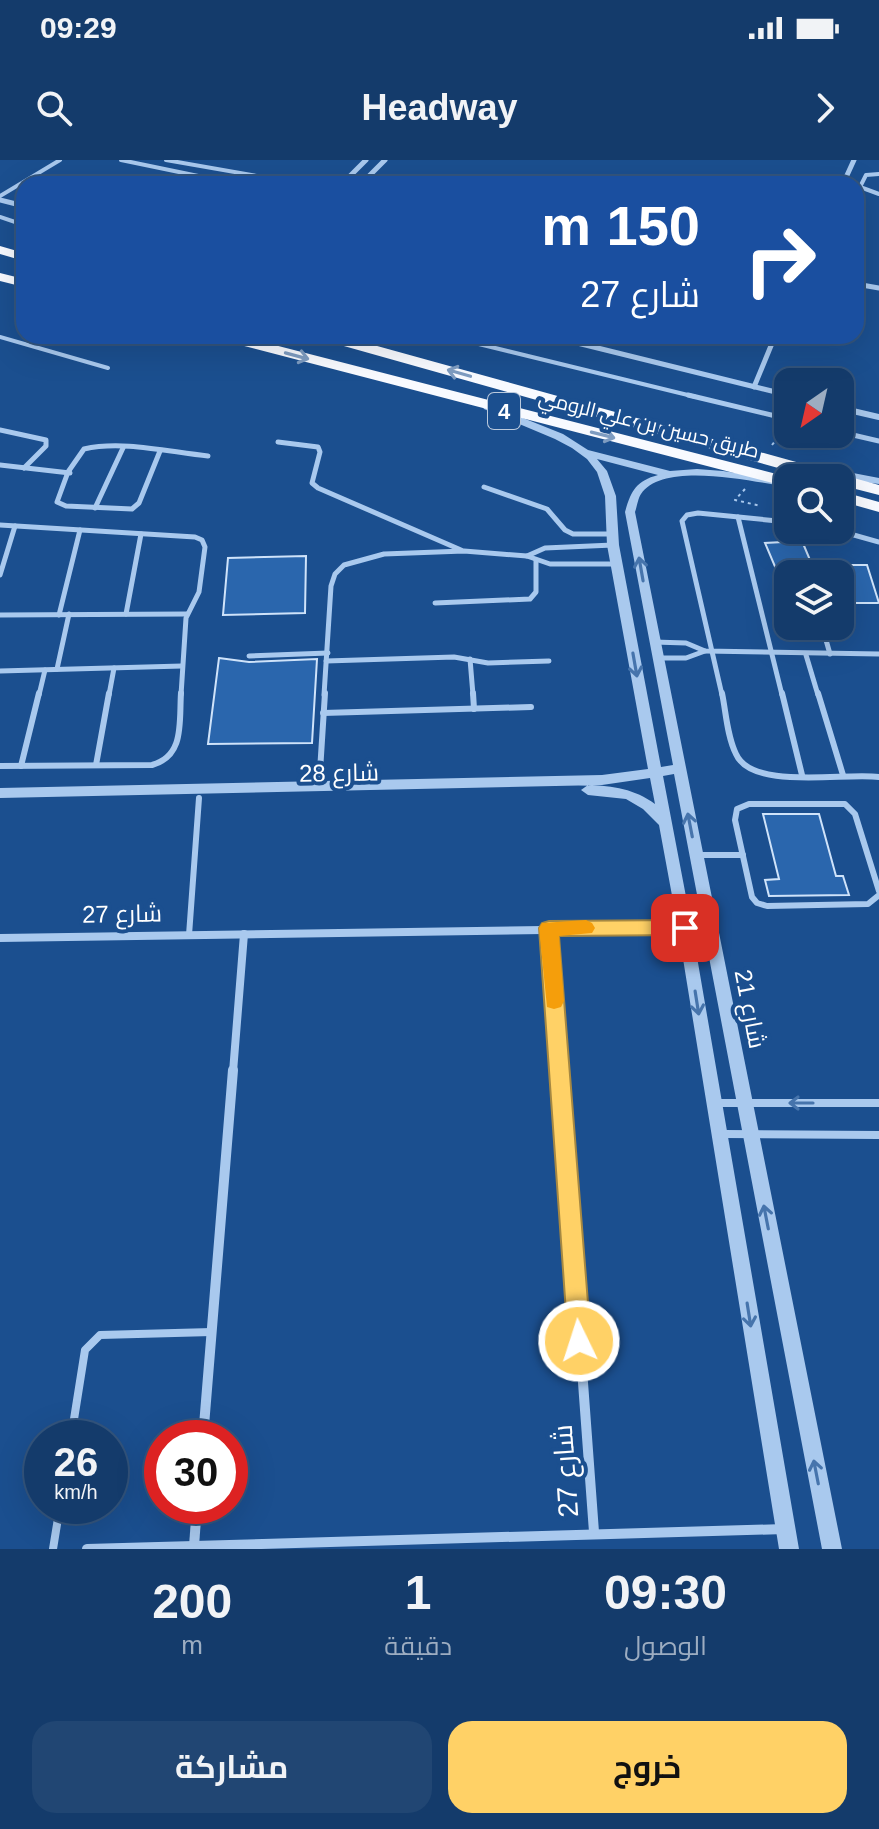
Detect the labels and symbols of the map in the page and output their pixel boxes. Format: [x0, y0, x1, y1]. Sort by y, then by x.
one-way arrow [284, 349, 310, 364]
one-way arrow [446, 364, 472, 379]
north arrow [774, 368, 854, 448]
street label: طريق حسين بن علي الرومي [535, 386, 762, 467]
road number: 4 [488, 393, 520, 429]
one-way arrow [590, 429, 615, 444]
one-way arrow [632, 557, 647, 583]
one-way arrow [629, 651, 644, 677]
street label: شارع 28 [299, 758, 379, 790]
one-way arrow [682, 812, 697, 838]
pin [651, 894, 719, 962]
street label: شارع 27 [82, 899, 162, 931]
street label: شارع 21 [727, 967, 771, 1051]
one-way arrow [691, 990, 706, 1015]
one-way arrow [788, 1095, 815, 1111]
one-way arrow [758, 1205, 773, 1231]
position arrow [537, 1299, 621, 1383]
one-way arrow [742, 1301, 757, 1327]
speed limit sign: 30 [144, 1420, 248, 1524]
street label: شارع 27 [547, 1423, 587, 1519]
one-way arrow [808, 1460, 823, 1486]

